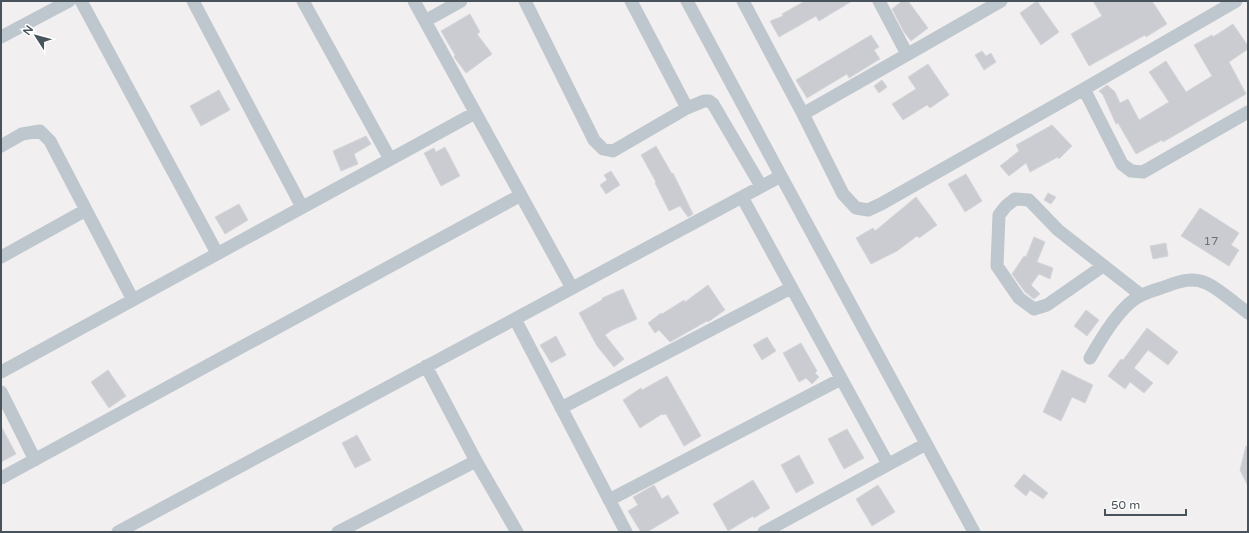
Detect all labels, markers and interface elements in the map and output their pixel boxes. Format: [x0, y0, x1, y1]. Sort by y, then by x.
north arrow [16, 16, 56, 56]
text: N [20, 23, 36, 38]
house number: 17 [1203, 234, 1219, 248]
scale bar [1105, 491, 1186, 517]
text: 50 m [1111, 498, 1140, 512]

